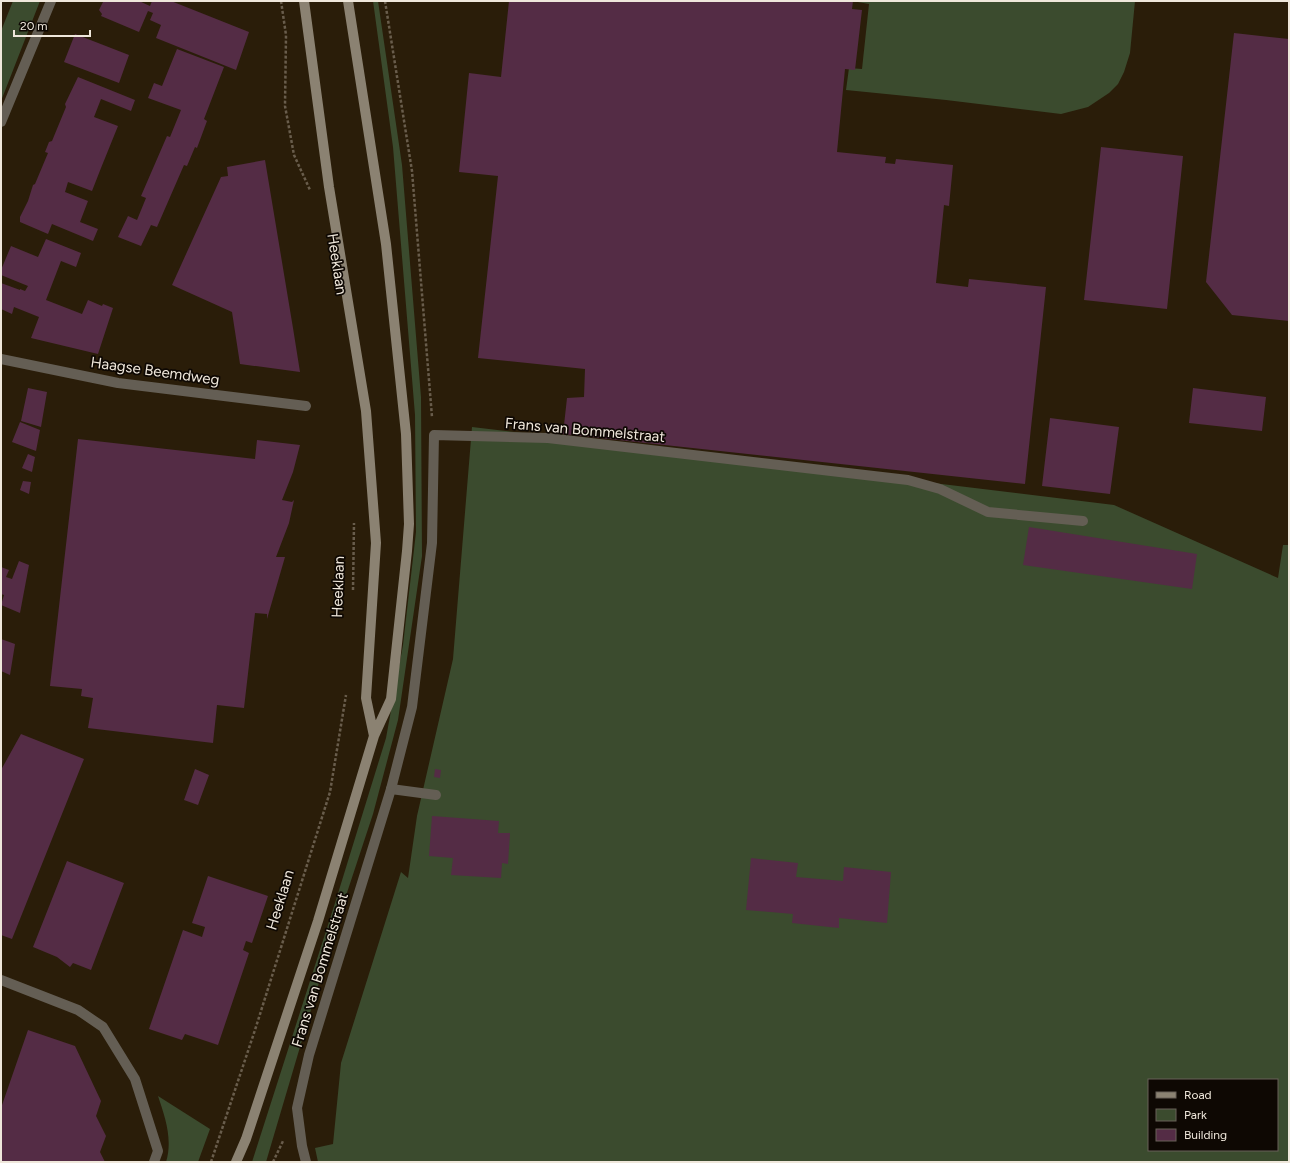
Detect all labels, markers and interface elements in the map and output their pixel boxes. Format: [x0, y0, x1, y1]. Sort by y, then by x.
scale bar [14, 12, 90, 38]
text: 20 m [20, 19, 48, 33]
street label: Heeklaan [323, 232, 351, 296]
street label: Haagse Beemdweg [89, 353, 221, 389]
street label: Frans van Bommelstraat [504, 414, 666, 446]
street label: Heeklaan [328, 556, 348, 618]
street label: Heeklaan [262, 868, 298, 932]
street label: Frans van Bommelstraat [288, 890, 352, 1049]
legend [1148, 1079, 1278, 1151]
text: Road [1184, 1088, 1212, 1102]
text: Park [1184, 1108, 1207, 1122]
text: Building [1184, 1128, 1227, 1142]

